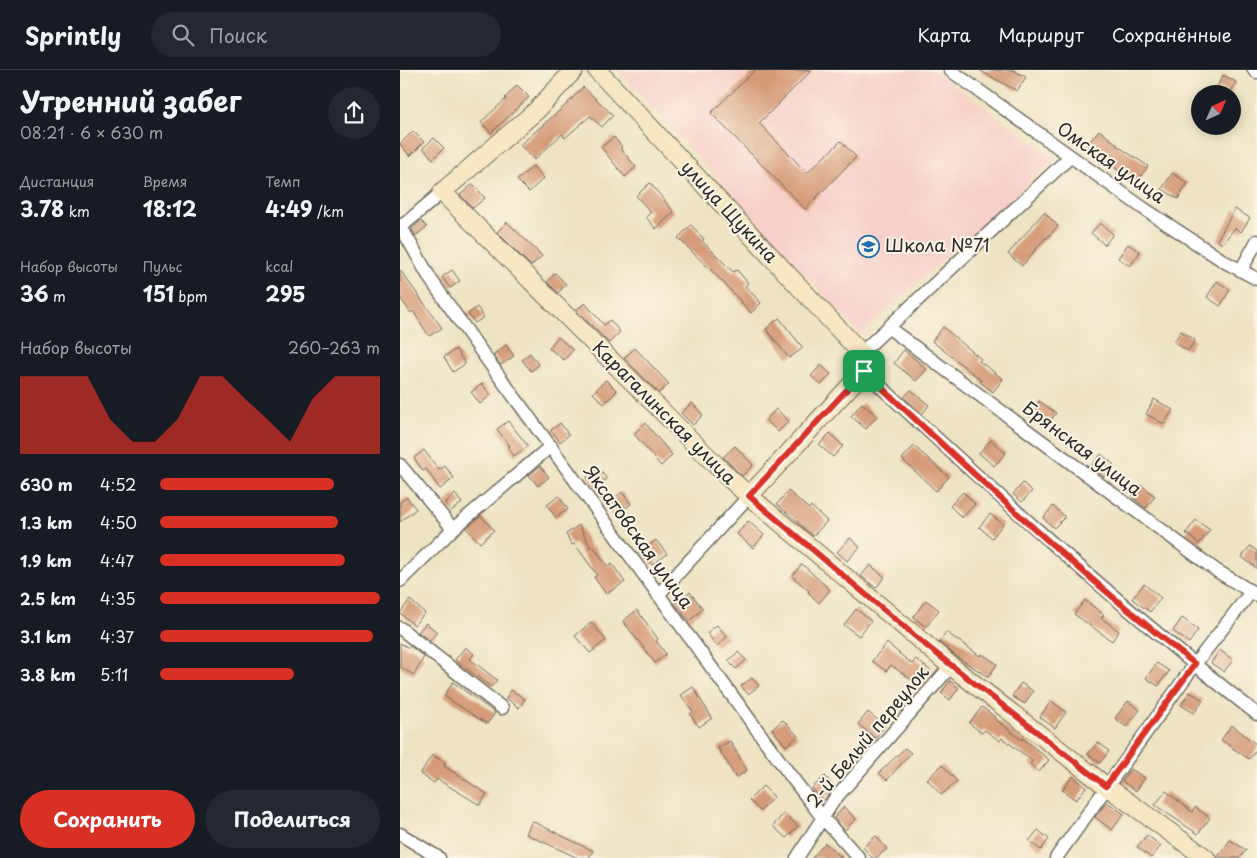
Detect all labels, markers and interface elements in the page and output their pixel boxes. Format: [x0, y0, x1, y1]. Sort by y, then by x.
search box [151, 12, 501, 57]
text: Sprintly [25, 17, 121, 53]
icon: search [169, 21, 197, 49]
text: Поиск [209, 21, 267, 49]
text: Карта [918, 21, 970, 48]
text: Маршрут [998, 21, 1084, 48]
text: Сохранённые [1112, 21, 1232, 48]
text: Утренний забег [20, 79, 241, 122]
north arrow [1191, 85, 1241, 135]
map controls [1191, 85, 1241, 135]
button: share [328, 87, 380, 139]
street label: Омская улица [1052, 114, 1172, 210]
text: 08:21 · 6 × 630 m [20, 120, 163, 144]
street label: улица Щукина [675, 154, 785, 269]
text: Дистанция [20, 171, 94, 192]
text: Время [143, 171, 187, 192]
text: Темп [265, 171, 301, 192]
text: 3.78 [20, 192, 64, 224]
text: 18:12 [143, 192, 197, 224]
text: 4:49 [265, 192, 313, 224]
text: km [64, 201, 90, 222]
text: /km [313, 201, 344, 222]
place label: Школа №71 [885, 231, 990, 258]
school or university icon: Школа №71 [857, 234, 881, 258]
text: Набор высоты [20, 256, 118, 277]
text: Пульс [143, 256, 182, 277]
text: kcal [265, 256, 293, 277]
text: 36 [20, 277, 49, 309]
text: 151 [143, 277, 174, 309]
text: 295 [265, 277, 306, 309]
text: m [49, 286, 66, 307]
text: bpm [174, 286, 208, 307]
street label: Карагалинская улица [587, 334, 744, 490]
text: Набор высоты [20, 335, 132, 359]
text: 260–263 m [288, 335, 380, 359]
pin [843, 350, 885, 392]
icon: arrive [850, 357, 878, 385]
street label: Брянская улица [1018, 394, 1149, 502]
street label: Яксатовская улица [577, 458, 701, 614]
text: 630 m [20, 472, 73, 496]
text: 4:52 [100, 472, 136, 496]
text: 1.3 km [20, 510, 72, 534]
text: 4:50 [100, 510, 137, 534]
text: 1.9 km [20, 548, 72, 572]
text: 4:47 [100, 548, 134, 572]
text: 2.5 km [20, 586, 76, 610]
text: 4:35 [100, 586, 136, 610]
text: 3.1 km [20, 624, 71, 648]
text: 4:37 [100, 624, 134, 648]
street label: 2-й Белый переулок [799, 659, 935, 813]
text: 3.8 km [20, 662, 76, 686]
text: 5:11 [100, 662, 128, 686]
button: Сохранить [20, 790, 195, 848]
button: Поделиться [205, 790, 380, 848]

